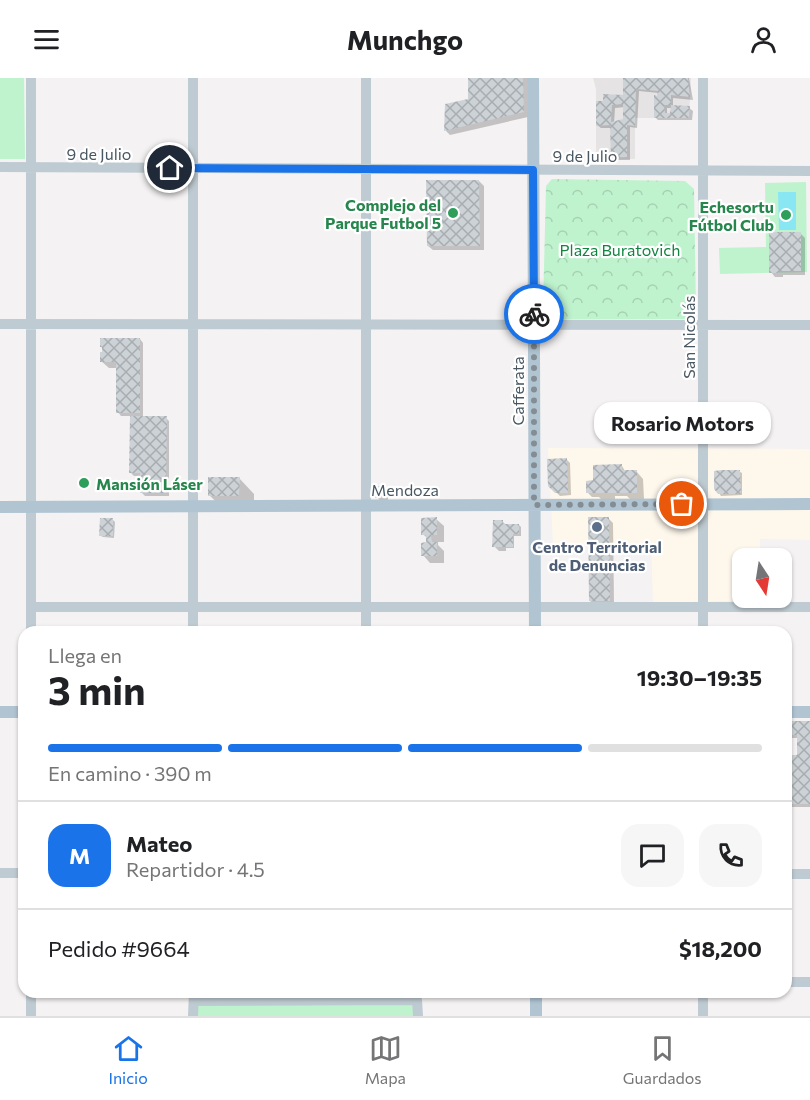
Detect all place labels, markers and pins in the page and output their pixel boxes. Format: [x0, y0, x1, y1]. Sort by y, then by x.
pin [144, 142, 195, 193]
place label: Complejo del Parque Futbol 5 [325, 195, 441, 232]
place label: Echesortu Fútbol Club [689, 197, 774, 234]
marker: Complejo del Parque Futbol 5 [446, 206, 460, 220]
marker: Echesortu Fútbol Club [779, 208, 793, 222]
callout: Rosario Motors [594, 402, 771, 444]
place label: Mansión Láser [96, 474, 203, 493]
marker: Mansión Láser [77, 476, 91, 490]
pin [656, 478, 707, 529]
marker: Centro Territorial de Denuncias [590, 520, 604, 534]
place label: Centro Territorial de Denuncias [532, 537, 662, 574]

